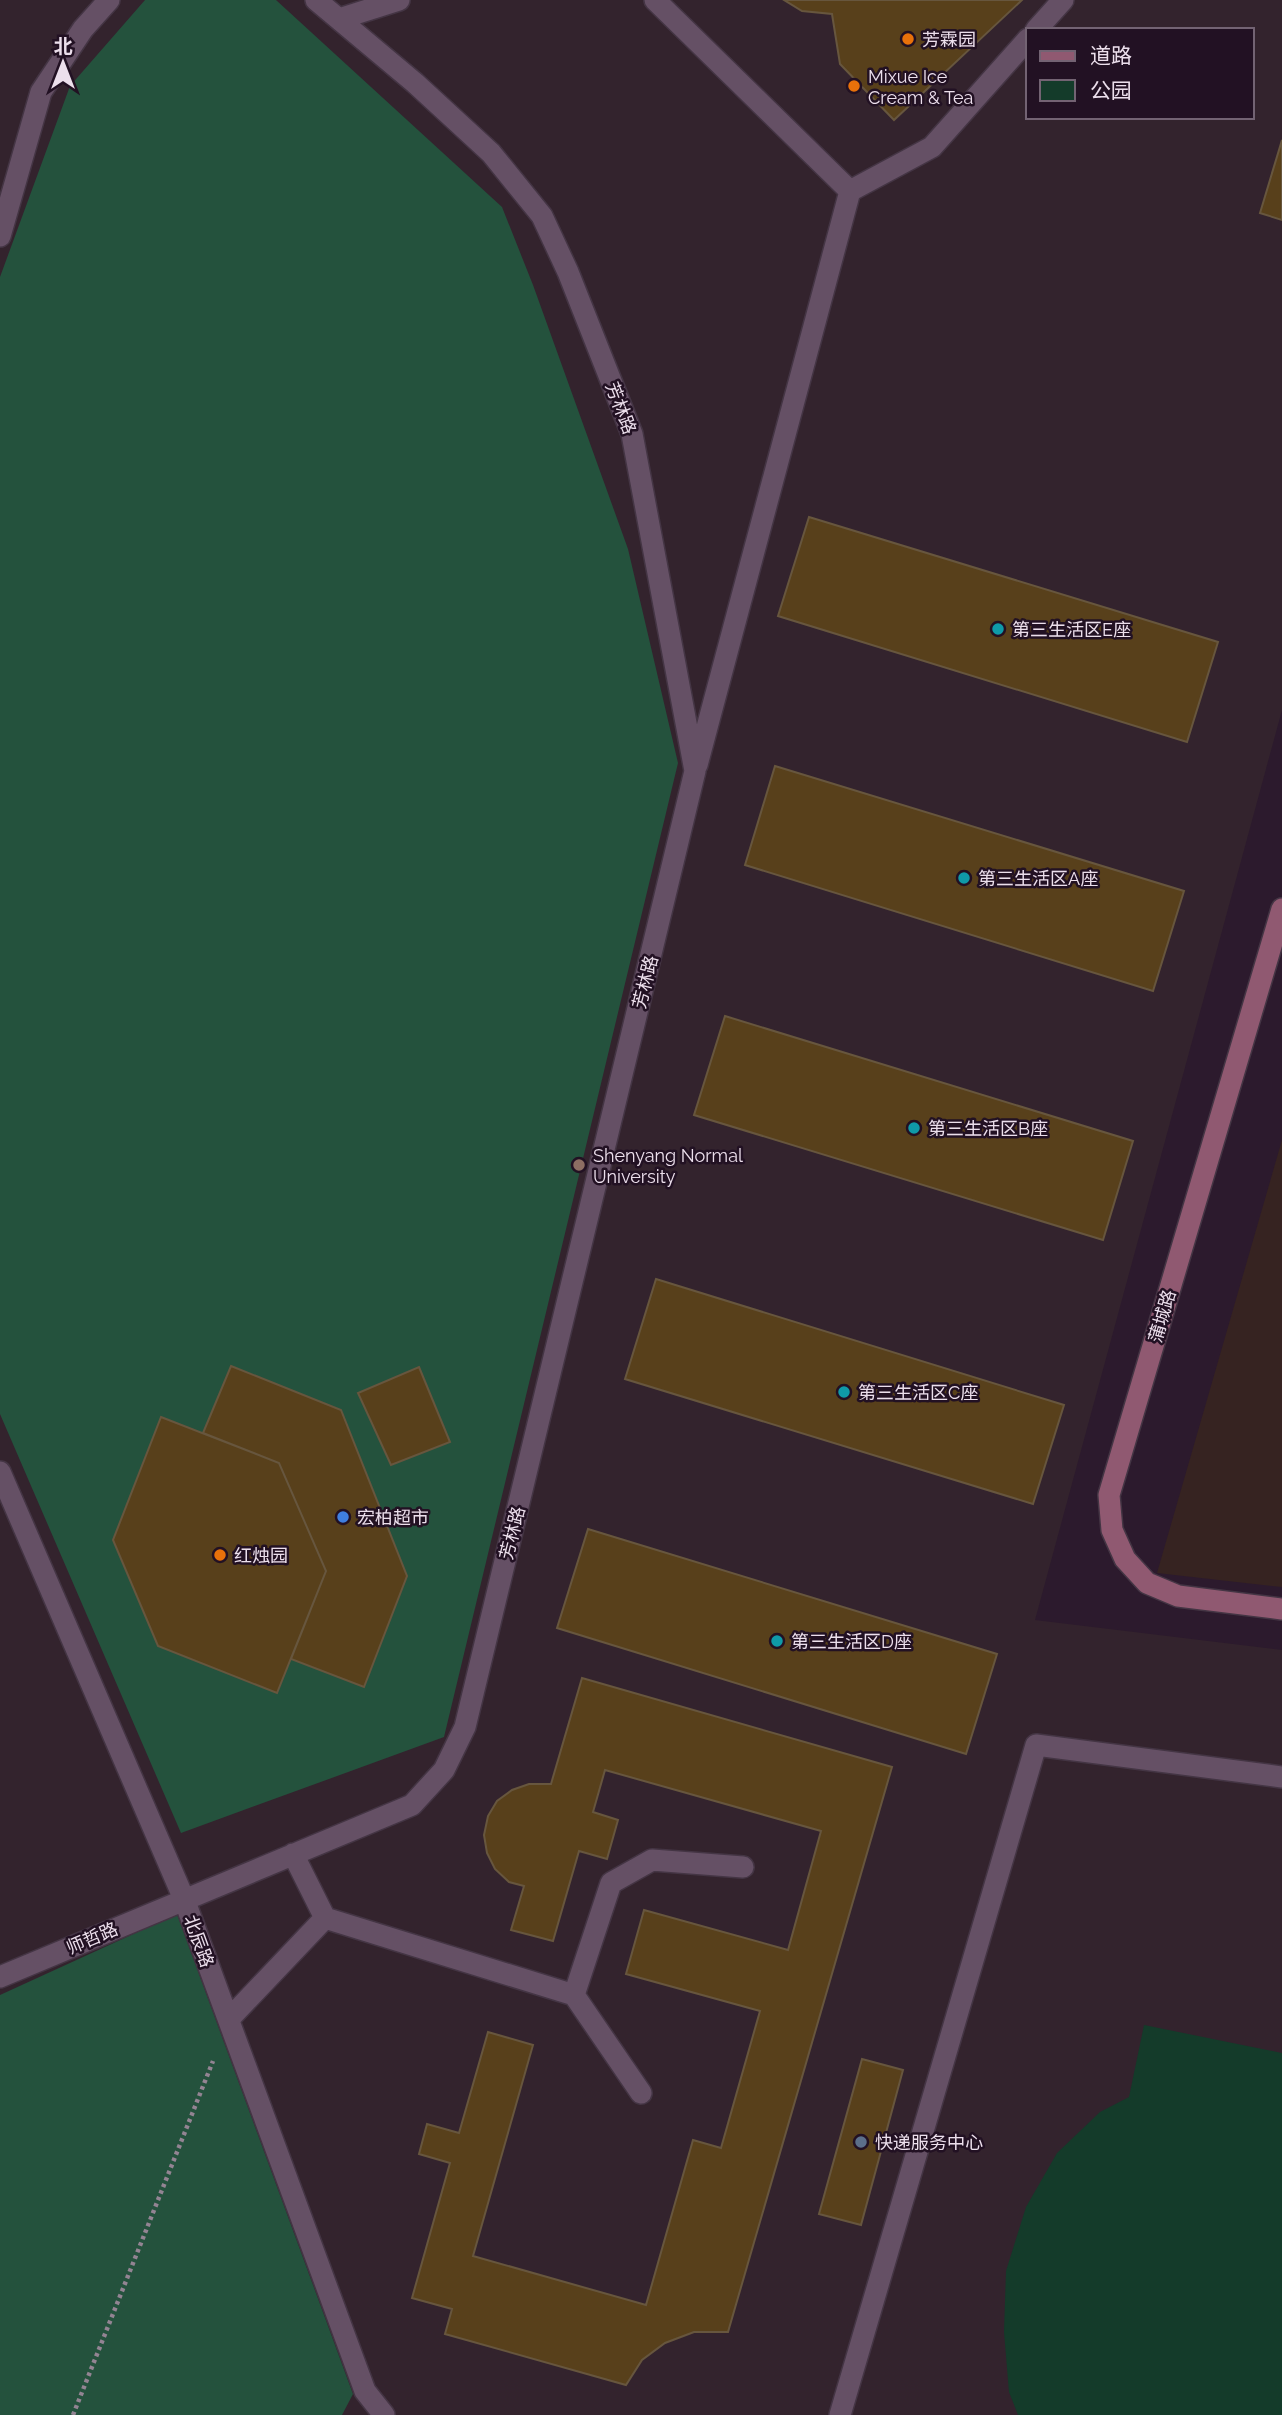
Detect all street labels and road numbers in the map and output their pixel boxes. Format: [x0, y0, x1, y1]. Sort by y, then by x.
street label: 芳林路 [602, 379, 640, 437]
street label: 芳林路 [628, 953, 662, 1011]
street label: 蒲城路 [1144, 1287, 1180, 1345]
street label: 芳林路 [495, 1504, 529, 1562]
street label: 北辰路 [180, 1912, 218, 1970]
street label: 师哲路 [63, 1918, 121, 1958]

